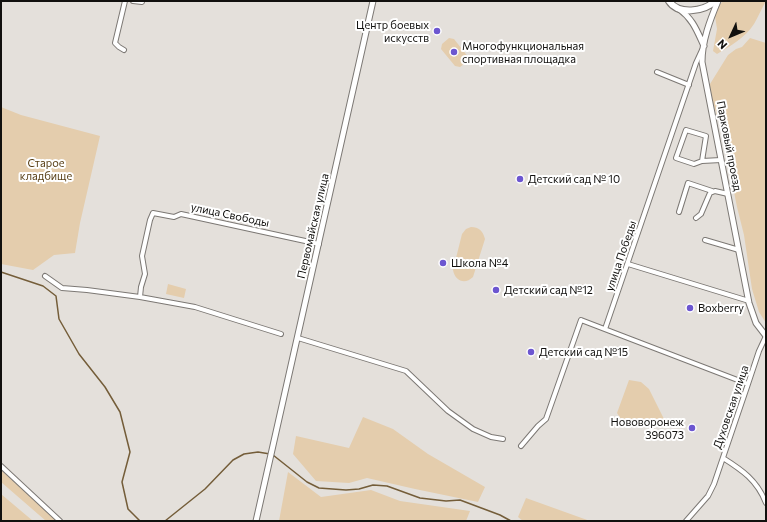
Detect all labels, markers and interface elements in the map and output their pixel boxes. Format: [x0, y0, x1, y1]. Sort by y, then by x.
north arrow [711, 16, 751, 56]
place label: Центр боевых искусств [356, 18, 429, 44]
marker: Центр боевых искусств [432, 26, 442, 36]
text: N [714, 37, 730, 52]
place label: Многофункциональная спортивная площадка [462, 39, 584, 65]
marker: Многофункциональная спортивная площадка [449, 47, 459, 57]
street label: Парковый проезд [714, 100, 744, 192]
park label: Старое кладбище [20, 156, 72, 182]
street label: Первомайская улица [294, 172, 332, 280]
place label: Детский сад № 10 [528, 172, 620, 186]
marker: Детский сад № 10 [515, 174, 525, 184]
street label: улица Свободы [190, 200, 270, 230]
street label: улица Победы [603, 219, 639, 293]
place label: Школа №4 [451, 256, 508, 270]
marker: Школа №4 [438, 258, 448, 268]
place label: Детский сад №12 [504, 283, 593, 297]
marker: Детский сад №12 [491, 285, 501, 295]
place label: Boxberry [698, 301, 744, 315]
marker: Boxberry [685, 303, 695, 313]
place label: Детский сад №15 [539, 345, 628, 359]
marker: Детский сад №15 [526, 347, 536, 357]
street label: Духовская улица [711, 364, 751, 450]
place label: Нововоронеж 396073 [611, 415, 684, 441]
marker: Нововоронеж 396073 [687, 423, 697, 433]

